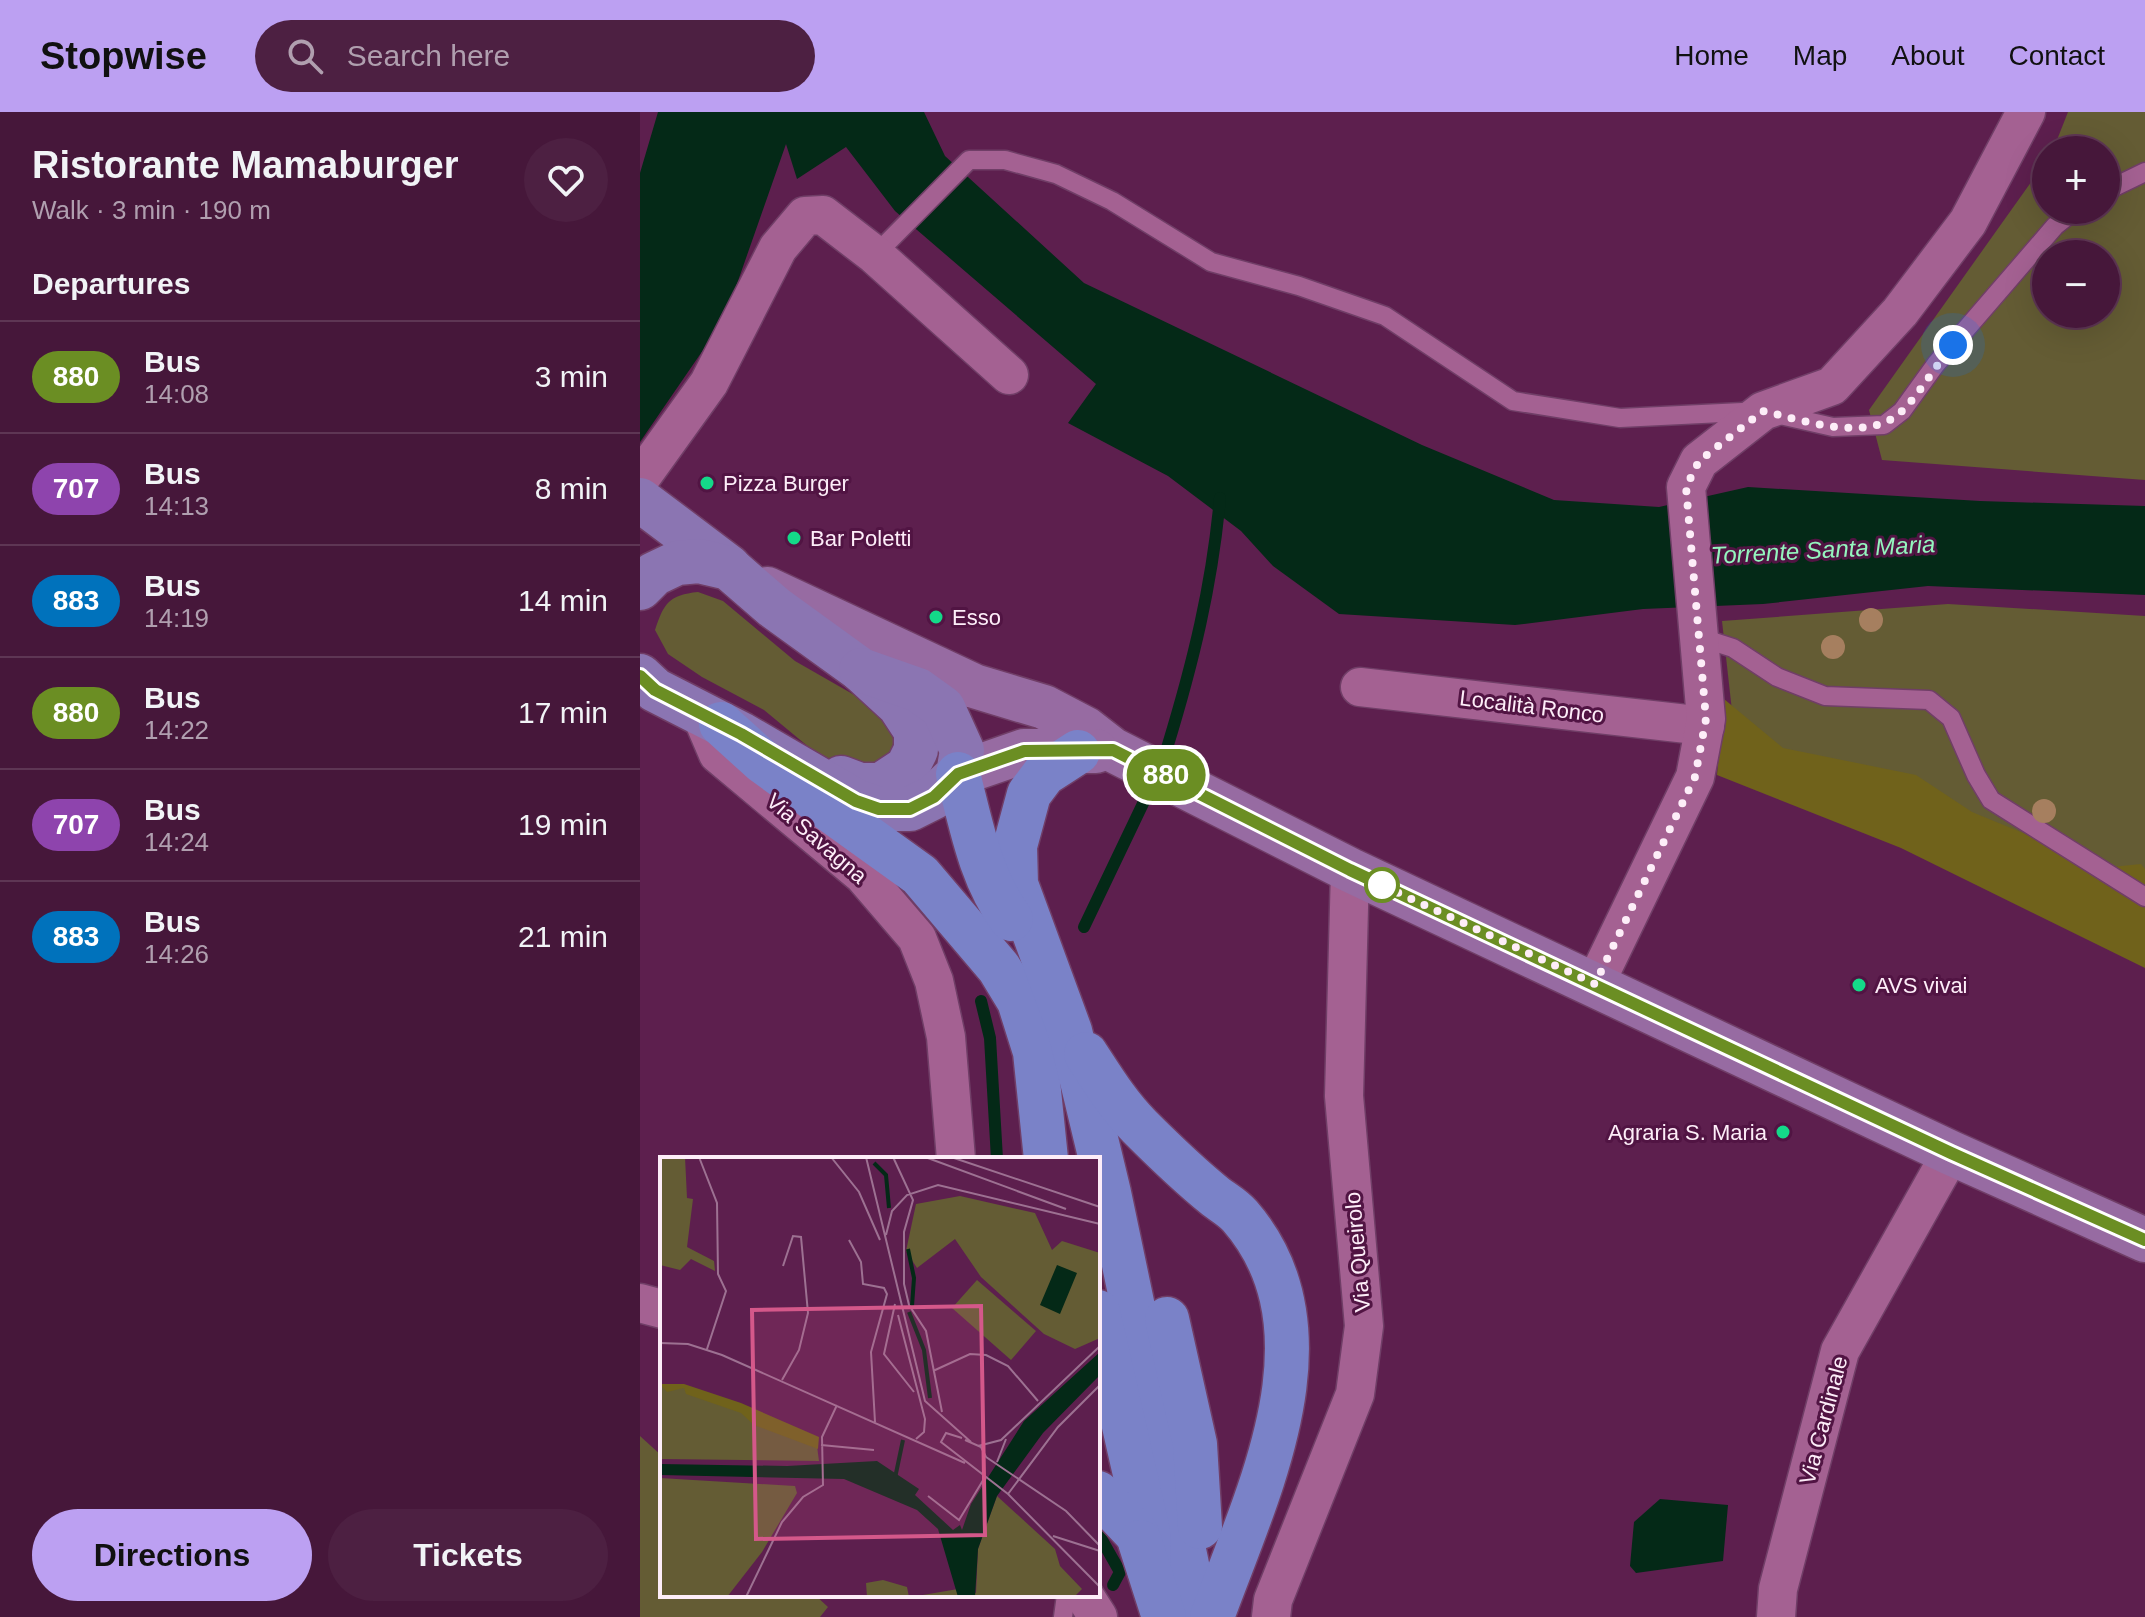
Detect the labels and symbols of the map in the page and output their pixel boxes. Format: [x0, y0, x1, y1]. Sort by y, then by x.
your location [1933, 325, 1973, 365]
place label: Pizza Burger [723, 471, 849, 496]
marker: Pizza Burger [698, 474, 716, 492]
place label: Bar Poletti [810, 526, 912, 551]
marker: Bar Poletti [785, 529, 803, 547]
water label: Torrente Santa Maria [1710, 530, 1936, 569]
place label: Esso [952, 605, 1001, 630]
marker: Esso [927, 608, 945, 626]
street label: Località Ronco [1458, 685, 1606, 728]
line badge: 880 [1120, 749, 1212, 801]
street label: Via Savagna [762, 788, 872, 889]
unlabelled marker [1365, 868, 1399, 902]
place label: AVS vivai [1875, 973, 1968, 998]
marker: AVS vivai [1850, 976, 1868, 994]
place label: Agraria S. Maria [1608, 1120, 1768, 1145]
marker: Agraria S. Maria [1774, 1123, 1792, 1141]
inset map [660, 1157, 1100, 1597]
street label: Via Queirolo [1340, 1191, 1375, 1313]
street label: Via Cardinale [1794, 1353, 1853, 1487]

